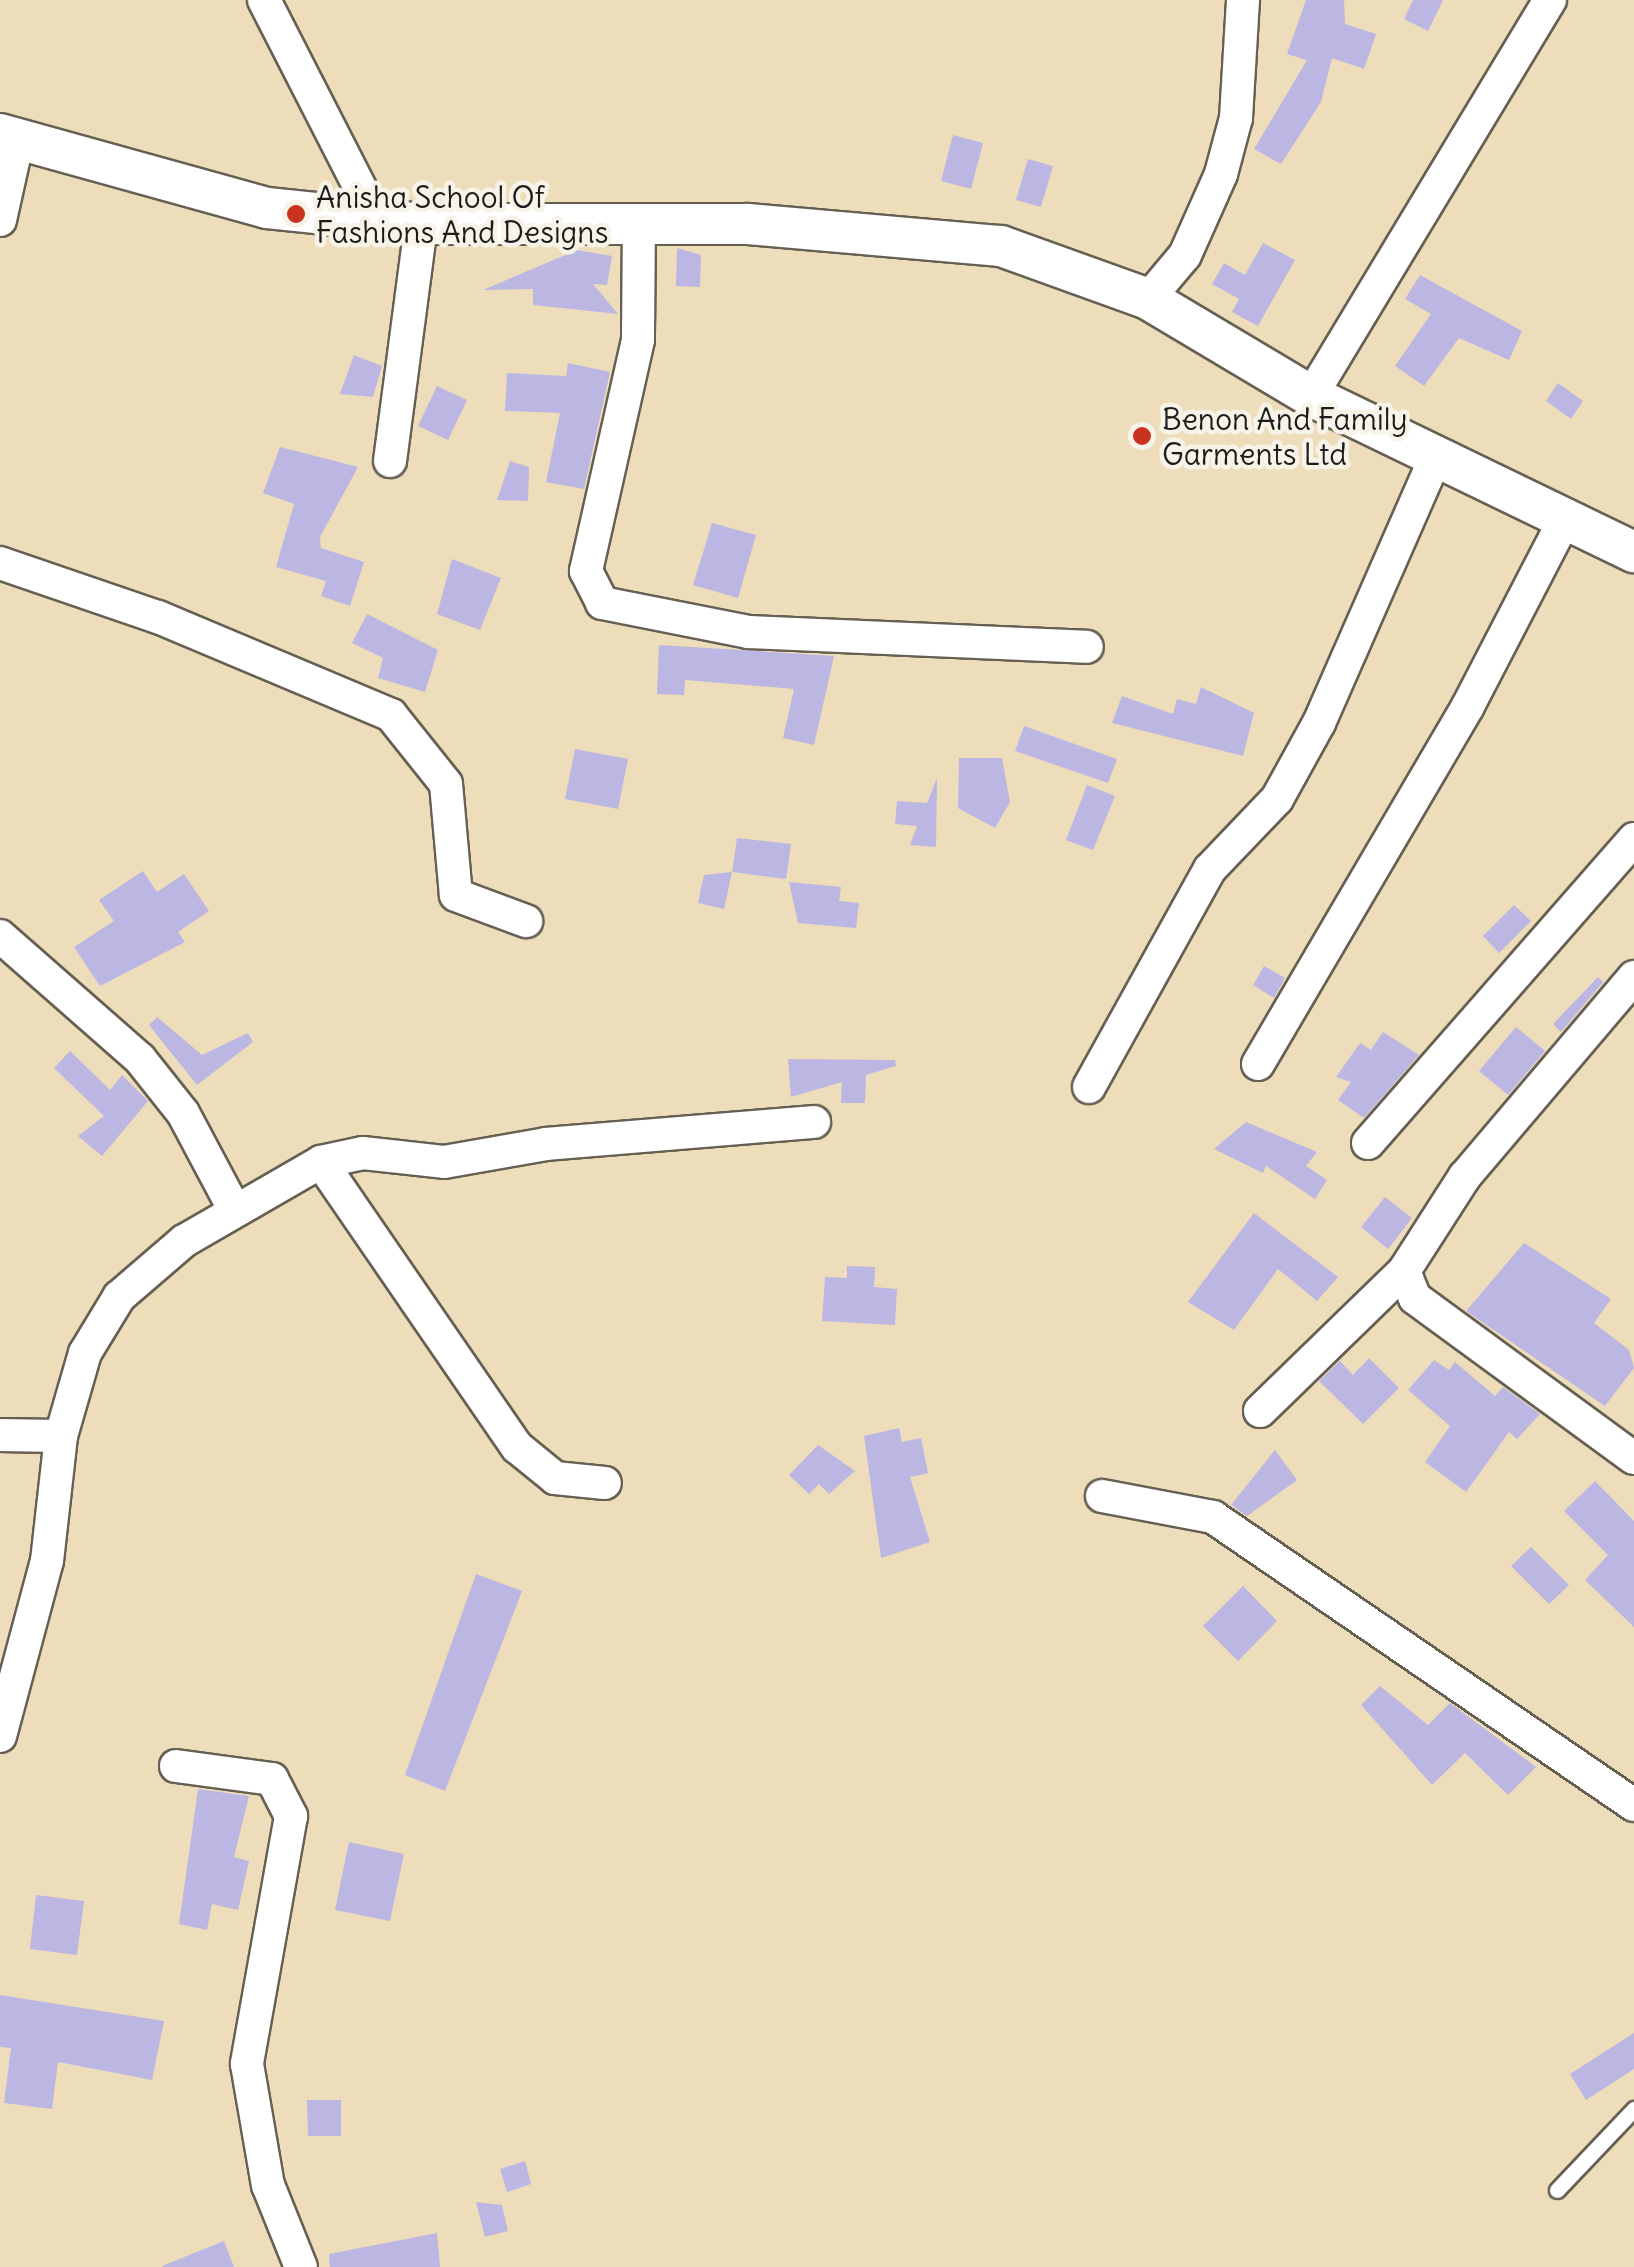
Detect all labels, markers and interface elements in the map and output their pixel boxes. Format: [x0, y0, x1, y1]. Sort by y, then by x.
place label: Anisha School Of Fashions And Designs [316, 179, 608, 250]
marker: Anisha School Of Fashions And Designs [285, 203, 307, 225]
place label: Benon And Family Garments Ltd [1162, 401, 1407, 472]
marker: Benon And Family Garments Ltd [1131, 425, 1153, 447]

